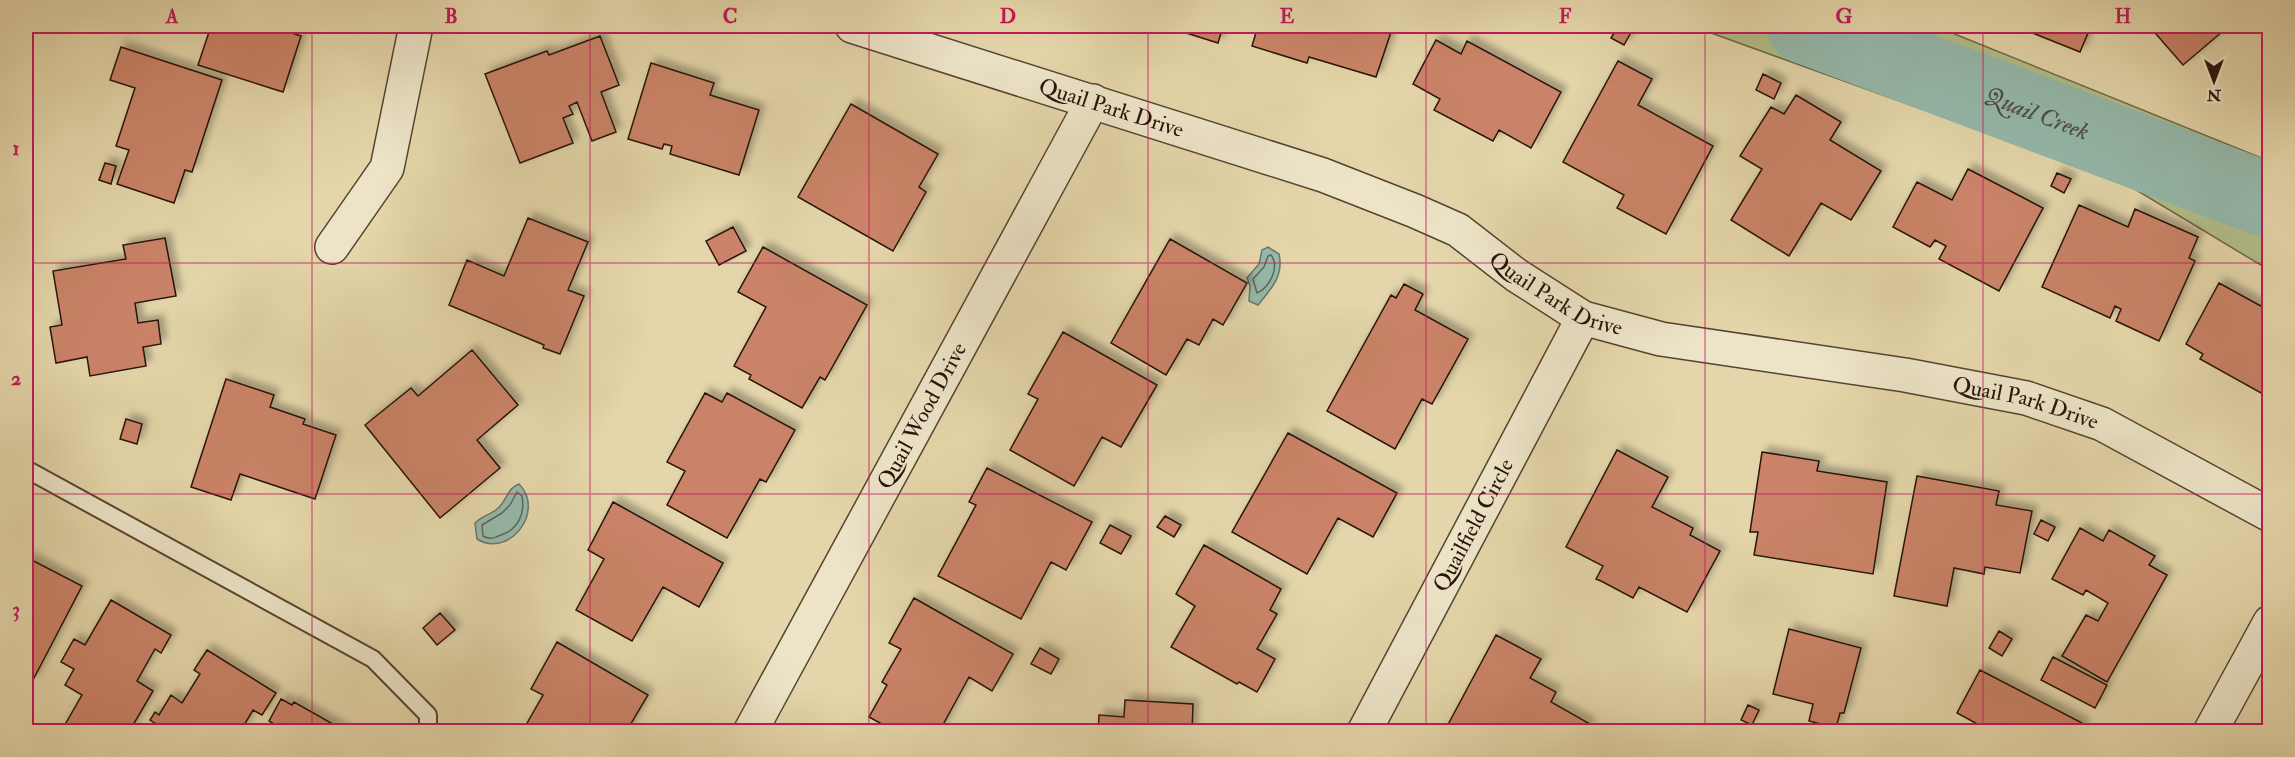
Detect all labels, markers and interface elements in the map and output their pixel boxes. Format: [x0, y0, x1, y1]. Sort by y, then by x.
text: A [165, 4, 179, 29]
text: B [444, 4, 458, 29]
text: C [723, 4, 737, 29]
text: D [1000, 4, 1016, 29]
text: E [1280, 4, 1295, 29]
text: F [1559, 4, 1572, 29]
text: G [1836, 4, 1853, 29]
text: H [2115, 4, 2131, 29]
north arrow [2184, 51, 2244, 111]
street label: Quail Park Drive [1035, 72, 1187, 144]
water label: Quail Creek [1981, 80, 2094, 147]
text: N [2206, 85, 2222, 105]
text: 1 [12, 136, 20, 161]
street label: Quail Park Drive [1483, 245, 1626, 342]
street label: Quail Wood Drive [871, 338, 973, 494]
text: 2 [11, 366, 21, 391]
street label: Quail Park Drive [1950, 370, 2102, 436]
street label: Quailfield Circle [1427, 454, 1520, 596]
text: 3 [12, 597, 20, 622]

